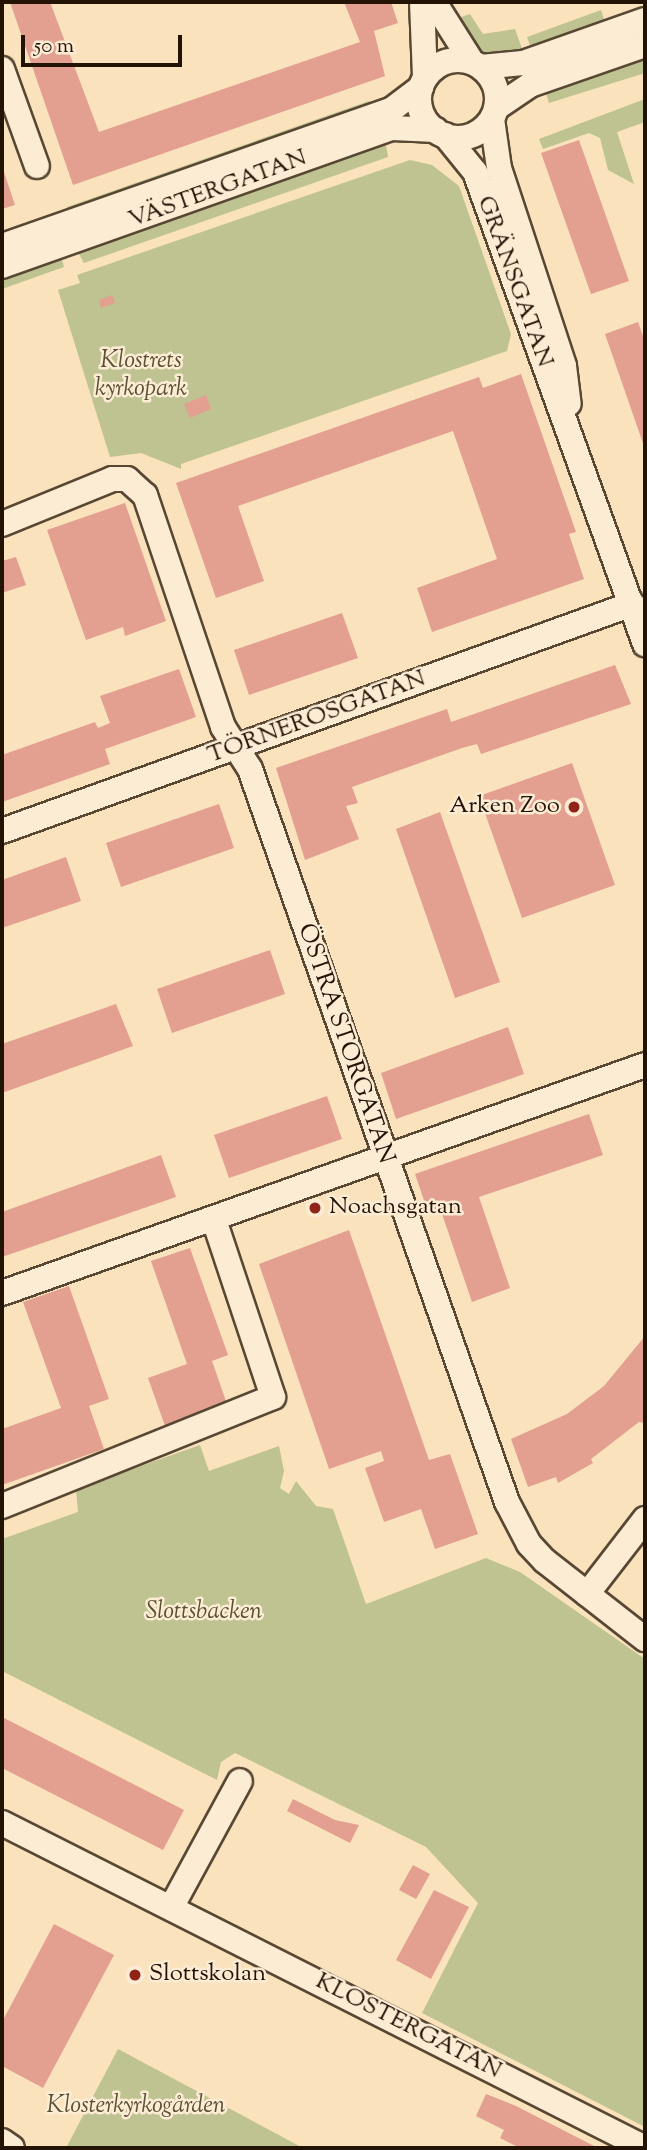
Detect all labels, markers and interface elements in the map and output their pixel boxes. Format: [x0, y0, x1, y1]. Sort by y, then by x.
scale bar [24, 21, 186, 65]
text: 50 m [34, 32, 74, 62]
street label: VÄSTERGATAN [125, 144, 311, 236]
street label: GRÄNSGATAN [470, 192, 558, 372]
park label: Klostrets kyrkopark [95, 348, 187, 404]
street label: TÖRNEROSGATAN [204, 665, 430, 771]
place label: Arken Zoo [449, 793, 560, 821]
marker: Arken Zoo [566, 799, 582, 815]
street label: ÖSTRA STORGATAN [290, 920, 400, 1168]
place label: Noachsgatan [329, 1194, 462, 1222]
marker: Noachsgatan [307, 1200, 323, 1216]
park label: Slottsbacken [146, 1599, 262, 1627]
place label: Slottskolan [149, 1961, 266, 1989]
marker: Slottskolan [127, 1967, 143, 1983]
street label: KLOSTERGATAN [310, 1968, 506, 2086]
park label: Klosterkyrkogården [47, 2093, 225, 2121]

